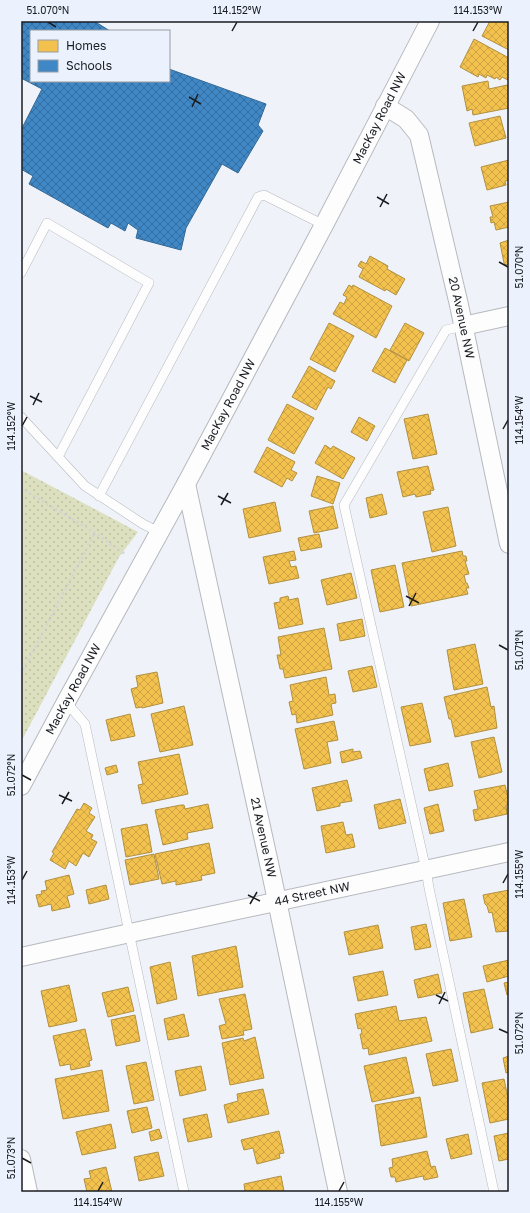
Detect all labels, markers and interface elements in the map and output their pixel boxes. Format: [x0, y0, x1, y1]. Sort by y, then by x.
text: 51.070°N [27, 4, 69, 16]
text: 114.152°W [213, 4, 262, 16]
text: 114.153°W [454, 4, 503, 16]
legend [30, 30, 170, 82]
text: Homes [66, 38, 106, 53]
text: Schools [66, 58, 112, 73]
street label: MacKay Road NW [349, 69, 409, 166]
text: 51.070°N [513, 246, 525, 288]
street label: 20 Avenue NW [446, 275, 478, 361]
street label: MacKay Road NW [197, 356, 258, 453]
text: 114.154°W [513, 395, 525, 444]
text: 114.152°W [5, 401, 17, 450]
text: 51.071°N [513, 630, 525, 670]
street label: MacKay Road NW [42, 641, 104, 737]
text: 51.072°N [5, 754, 17, 796]
street label: 21 Avenue NW [248, 796, 280, 880]
text: 114.155°W [513, 849, 525, 898]
text: 114.153°W [5, 855, 17, 904]
street label: 44 Street NW [273, 878, 352, 909]
text: 51.072°N [513, 1012, 525, 1054]
text: 51.073°N [5, 1137, 17, 1179]
text: 114.154°W [74, 1196, 123, 1208]
text: 114.155°W [315, 1196, 364, 1208]

